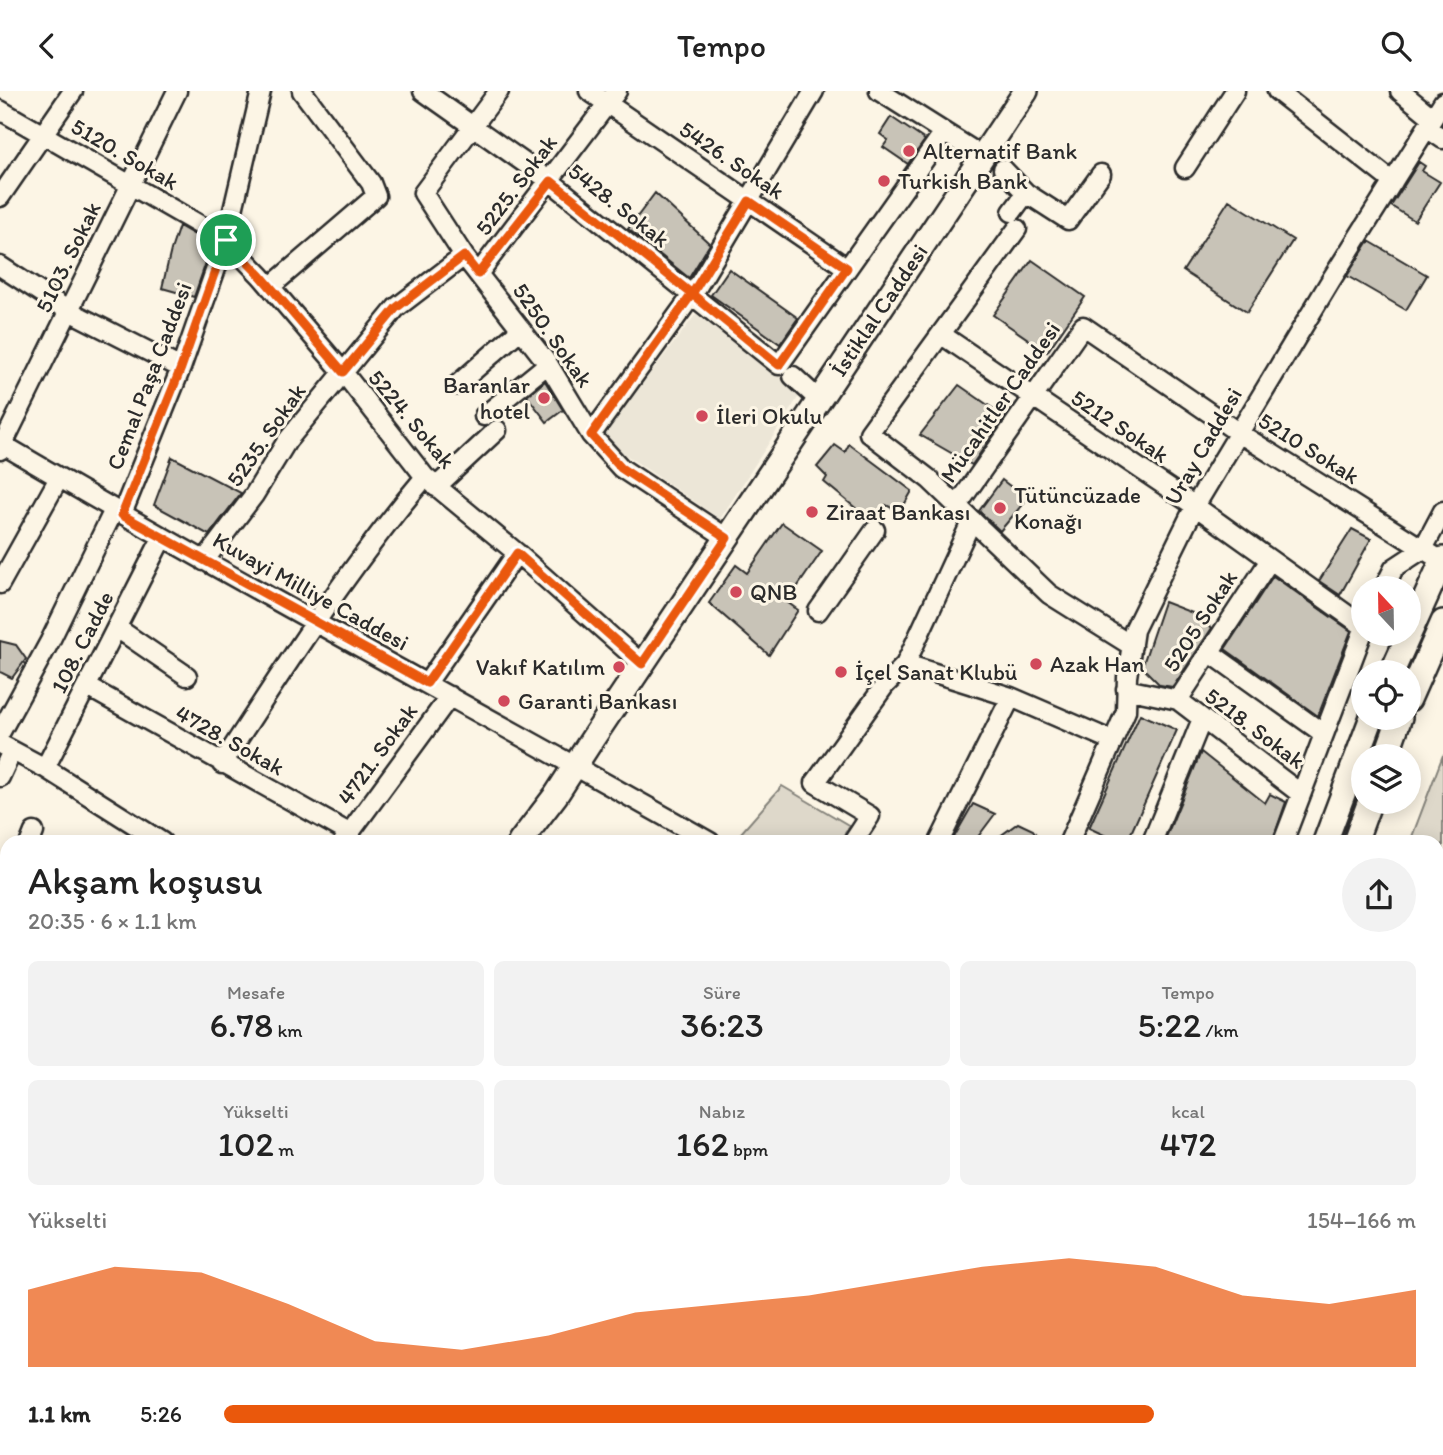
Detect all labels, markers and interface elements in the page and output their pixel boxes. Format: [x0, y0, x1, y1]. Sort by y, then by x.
icon: back [28, 27, 66, 65]
text: Tempo [677, 27, 766, 65]
icon: search [1377, 27, 1415, 65]
street label: 5120. Sokak [66, 112, 184, 196]
street label: 5426. Sokak [674, 115, 790, 205]
street label: 5225. Sokak [469, 129, 563, 241]
place label: Alternatif Bank [923, 137, 1077, 165]
marker: Alternatif Bank [901, 143, 917, 159]
street label: 5428. Sokak [563, 157, 676, 253]
place label: Turkish Bank [898, 167, 1028, 195]
marker: Turkish Bank [876, 173, 892, 189]
street label: 5103. Sokak [29, 197, 107, 317]
pin [196, 210, 256, 270]
icon: arrive [207, 221, 245, 259]
street label: İstiklal Caddesi [824, 238, 934, 382]
street label: 5250. Sokak [507, 277, 599, 393]
street label: Cemal Paşa Caddesi [100, 278, 198, 474]
street label: Mücahitler Caddesi [934, 316, 1066, 488]
street label: 5224. Sokak [363, 364, 462, 474]
place label: Baranlar hotel [443, 371, 530, 425]
street label: 5235. Sokak [220, 378, 312, 492]
street label: Uray Caddesi [1158, 382, 1248, 510]
street label: 5212 Sokak [1066, 383, 1174, 469]
marker: Baranlar hotel [536, 390, 552, 406]
place label: İleri Okulu [716, 402, 823, 430]
street label: 5210 Sokak [1253, 406, 1365, 490]
marker: İleri Okulu [694, 408, 710, 424]
place label: Tütüncüzade Konağı [1014, 481, 1141, 535]
place label: Ziraat Bankası [826, 498, 970, 526]
marker: Tütüncüzade Konağı [992, 500, 1008, 516]
marker: Ziraat Bankası [804, 504, 820, 520]
street label: Kuvayi Milliye Caddesi [208, 526, 414, 656]
street label: 5205 Sokak [1157, 565, 1243, 677]
north arrow [1351, 576, 1421, 646]
map controls [1351, 576, 1421, 814]
place label: QNB [750, 578, 797, 606]
marker: QNB [728, 584, 744, 600]
street label: 108. Cadde [44, 586, 120, 698]
place label: Azak Han [1050, 650, 1145, 678]
place label: Vakıf Katılım [476, 653, 605, 681]
marker: Azak Han [1028, 656, 1044, 672]
place label: İçel Sanat Klubü [855, 658, 1018, 686]
marker: Vakıf Katılım [611, 659, 627, 675]
button: locate [1351, 660, 1421, 730]
marker: İçel Sanat Klubü [833, 664, 849, 680]
street label: 5218. Sokak [1199, 681, 1311, 775]
place label: Garanti Bankası [518, 687, 677, 715]
marker: Garanti Bankası [496, 693, 512, 709]
street label: 4721. Sokak [331, 698, 423, 810]
street label: 4728. Sokak [171, 699, 290, 782]
button: layers [1351, 744, 1421, 814]
text: Akşam koşusu [28, 858, 263, 904]
button: share [1342, 858, 1416, 932]
text: 20:35 · 6 × 1.1 km [28, 907, 197, 935]
text: Mesafe [227, 981, 285, 1004]
text: Süre [703, 981, 741, 1004]
text: Tempo [1162, 981, 1214, 1004]
text: 6.78 [209, 1004, 273, 1046]
text: 36:23 [680, 1004, 764, 1046]
text: 5:22 [1137, 1004, 1201, 1046]
text: km [273, 1019, 303, 1042]
text: /km [1201, 1019, 1239, 1042]
text: Yükselti [223, 1100, 289, 1123]
text: Nabız [699, 1100, 745, 1123]
text: kcal [1171, 1100, 1205, 1123]
text: 102 [218, 1123, 274, 1165]
text: 162 [676, 1123, 729, 1165]
text: 472 [1160, 1123, 1216, 1165]
text: m [274, 1138, 294, 1161]
text: bpm [729, 1138, 768, 1161]
text: Yükselti [28, 1206, 107, 1234]
text: 154–166 m [1307, 1206, 1416, 1234]
text: 1.1 km [28, 1400, 91, 1428]
text: 5:26 [140, 1400, 182, 1428]

